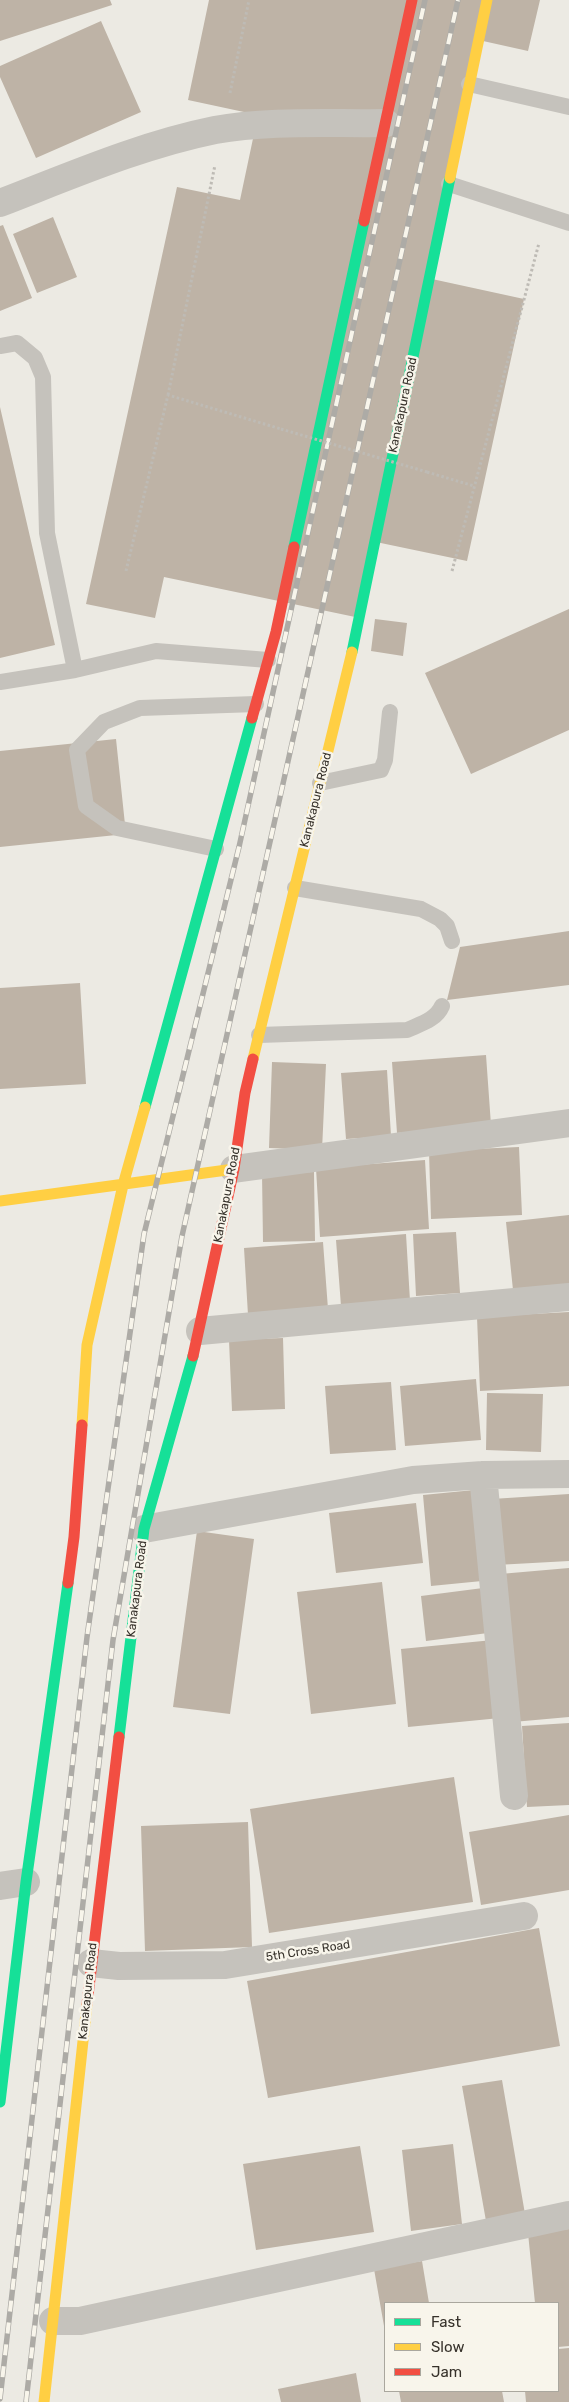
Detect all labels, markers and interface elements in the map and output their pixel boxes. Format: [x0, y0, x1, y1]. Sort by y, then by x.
street label: Kanakapura Road [386, 356, 420, 454]
street label: Kanakapura Road [297, 751, 335, 849]
street label: Kanakapura Road [211, 1146, 243, 1244]
street label: Kanakapura Road [124, 1540, 150, 1638]
street label: 5th Cross Road [265, 1937, 351, 1965]
street label: Kanakapura Road [76, 1942, 100, 2040]
legend [384, 2302, 559, 2392]
text: Fast [431, 2313, 461, 2331]
text: Slow [431, 2338, 464, 2356]
text: Jam [431, 2363, 462, 2381]

